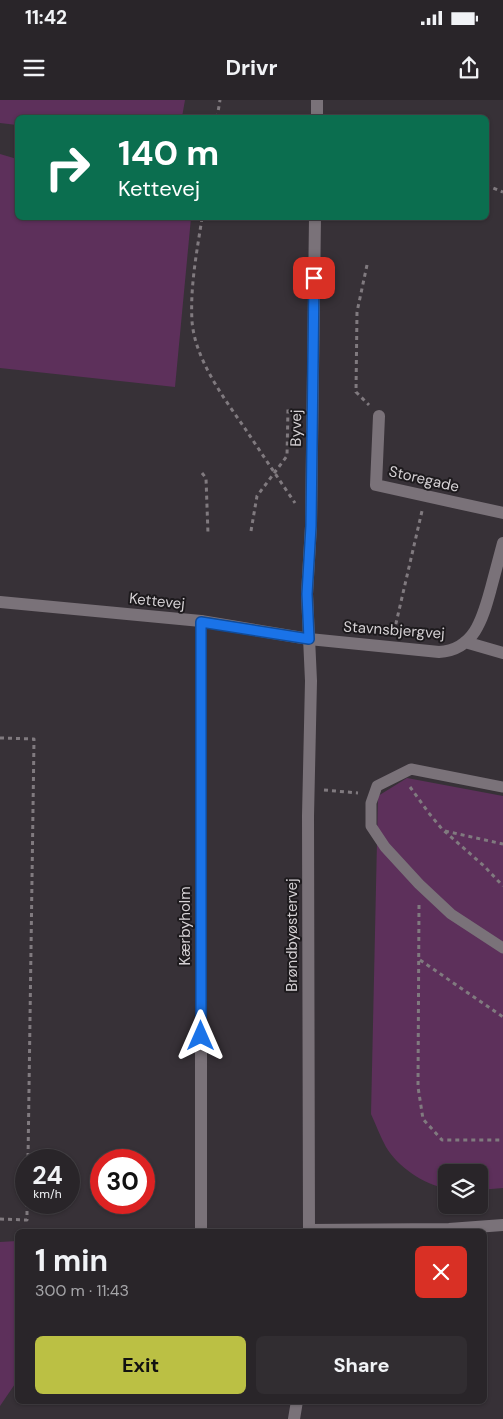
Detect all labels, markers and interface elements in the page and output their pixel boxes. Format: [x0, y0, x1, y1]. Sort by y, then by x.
text: 11:42 [25, 5, 67, 30]
text: Drivr [225, 53, 278, 82]
icon: menu [20, 54, 48, 82]
icon: share [455, 54, 483, 82]
text: 140 m [118, 130, 219, 176]
icon: right [35, 135, 100, 200]
text: Kettevej [118, 174, 200, 203]
pin [293, 257, 335, 299]
icon: arrive [300, 264, 328, 292]
street label: Byvej [286, 409, 306, 447]
street label: Storegade [387, 461, 461, 497]
street label: Kettevej [128, 588, 186, 614]
street label: Stavnsbjergvej [343, 616, 445, 644]
street label: Brøndbyøstervej [282, 878, 302, 992]
street label: Kærbyholm [175, 886, 195, 966]
position arrow [174, 1009, 226, 1061]
speed limit sign: 30 [90, 1149, 155, 1214]
text: 24 [32, 1159, 63, 1192]
map controls [438, 1164, 488, 1214]
button: layers [438, 1164, 488, 1214]
text: km/h [33, 1186, 62, 1202]
text: 1 min [35, 1241, 108, 1280]
button: close [415, 1246, 467, 1298]
text: 300 m · 11:43 [35, 1280, 129, 1301]
button: Exit [35, 1336, 246, 1394]
button: Share [256, 1336, 467, 1394]

